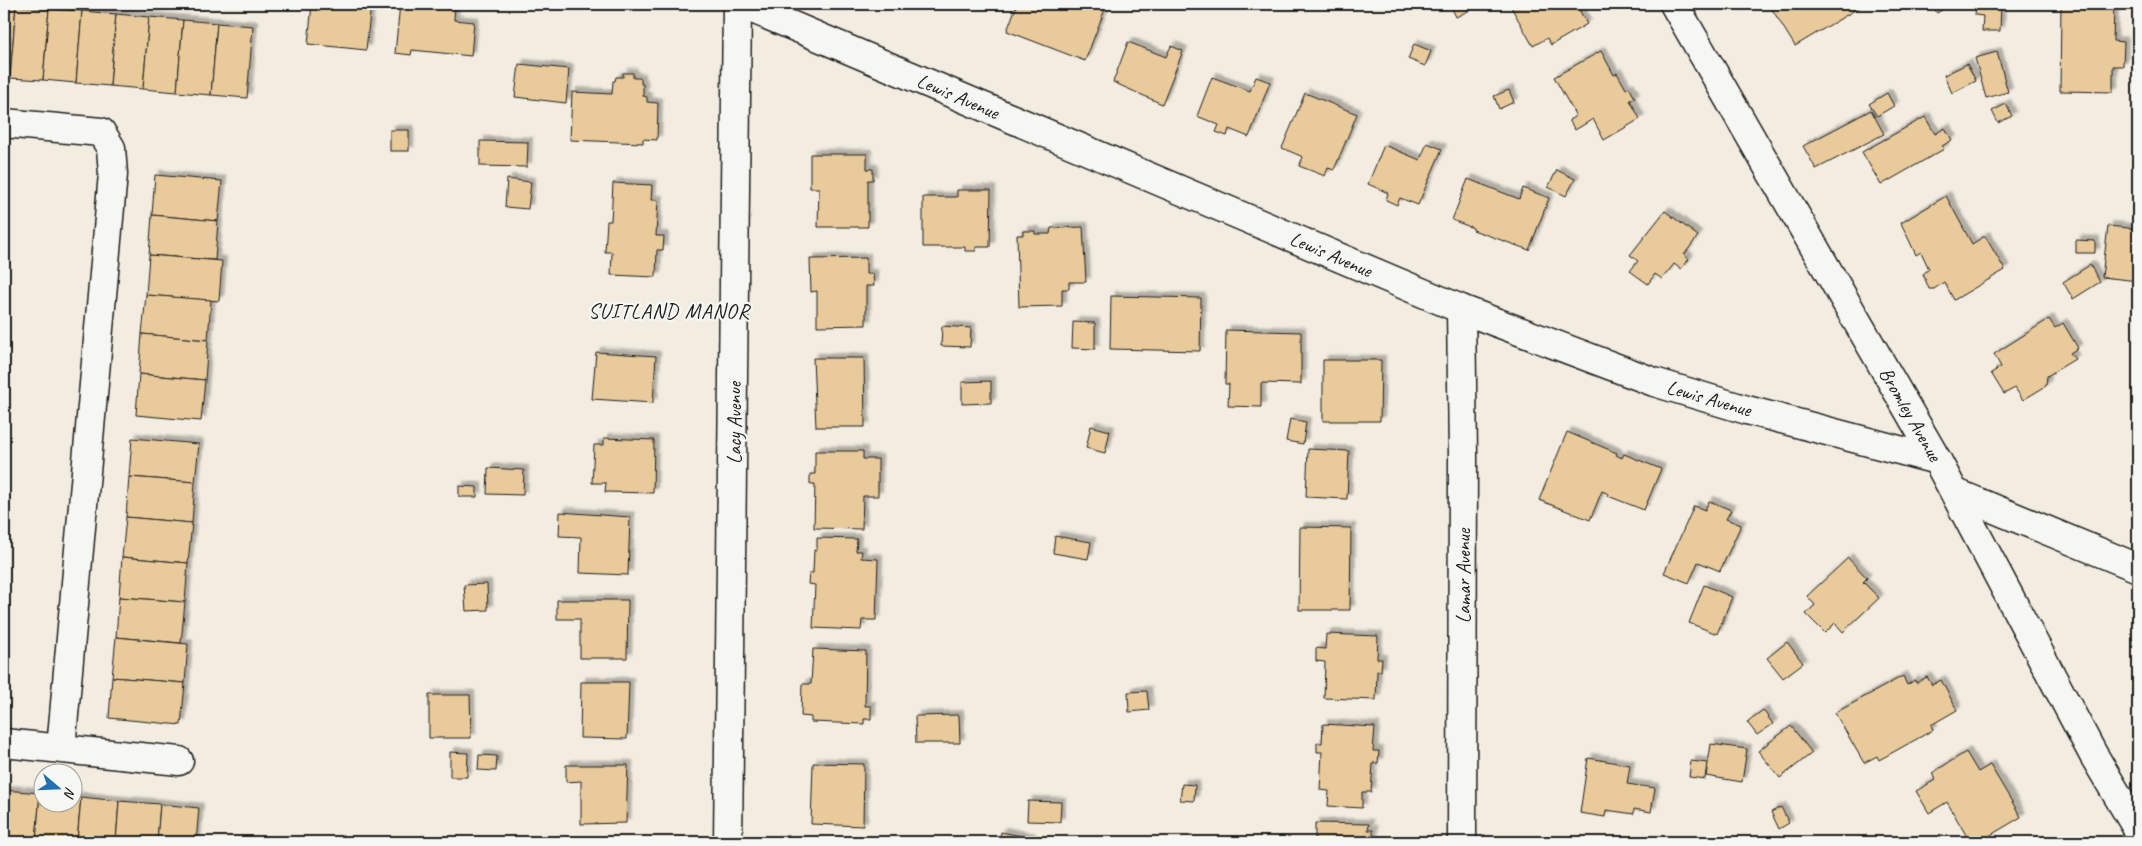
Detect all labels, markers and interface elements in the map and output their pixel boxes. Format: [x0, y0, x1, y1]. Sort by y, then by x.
street label: Lewis Avenue [913, 68, 1004, 125]
street label: Lewis Avenue [1286, 226, 1377, 283]
district label: SUITLAND MANOR [588, 298, 752, 324]
street label: Bromley Avenue [1874, 363, 1948, 467]
street label: Lewis Avenue [1664, 375, 1755, 423]
street label: Lacy Avenue [722, 380, 747, 464]
street label: Lamar Avenue [1451, 527, 1476, 623]
north arrow [32, 764, 82, 814]
text: N [60, 785, 79, 801]

